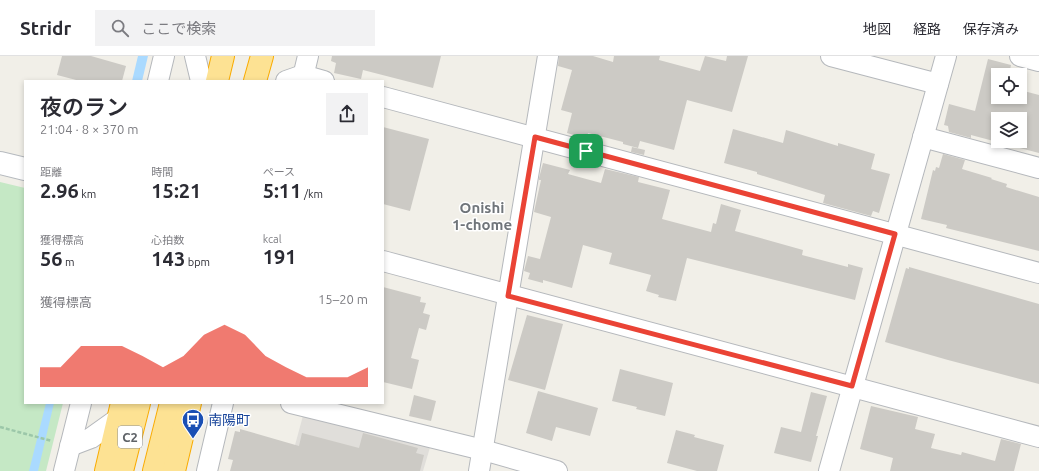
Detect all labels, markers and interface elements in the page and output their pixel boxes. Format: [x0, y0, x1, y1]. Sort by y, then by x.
search box [95, 10, 375, 46]
text: Stridr [20, 17, 71, 39]
icon: search [109, 17, 131, 39]
text: ここで検索 [141, 20, 216, 37]
text: 地図 [863, 21, 891, 37]
text: 経路 [913, 21, 941, 37]
text: 保存済み [963, 21, 1019, 37]
map controls [991, 68, 1027, 148]
button: locate [991, 68, 1027, 104]
button: share [326, 93, 368, 135]
text: 夜のラン [40, 94, 128, 119]
button: layers [991, 112, 1027, 148]
text: 21:04 · 8 × 370 m [40, 122, 139, 136]
pin [569, 134, 603, 168]
icon: arrive [575, 140, 597, 162]
text: 距離 [40, 166, 62, 178]
text: 時間 [151, 166, 173, 178]
text: ペース [263, 166, 295, 178]
text: 2.96 [40, 179, 79, 202]
text: 15:21 [151, 179, 201, 202]
text: 5:11 [263, 179, 301, 202]
text: km [79, 188, 96, 200]
text: /km [301, 188, 323, 200]
district label: Onishi 1-chome [452, 199, 512, 233]
text: kcal [263, 233, 282, 245]
text: 獲得標高 [40, 234, 84, 246]
text: 心拍数 [151, 234, 184, 246]
text: 191 [263, 245, 297, 268]
text: 56 [40, 247, 63, 270]
text: 143 [151, 247, 185, 270]
text: m [63, 256, 75, 268]
text: bpm [185, 256, 210, 268]
text: 15–20 m [318, 292, 368, 306]
text: 獲得標高 [40, 295, 92, 309]
bus stop icon: 南陽町 [180, 407, 206, 440]
place label: 南陽町 [208, 412, 250, 428]
road number: C2 [118, 426, 142, 448]

